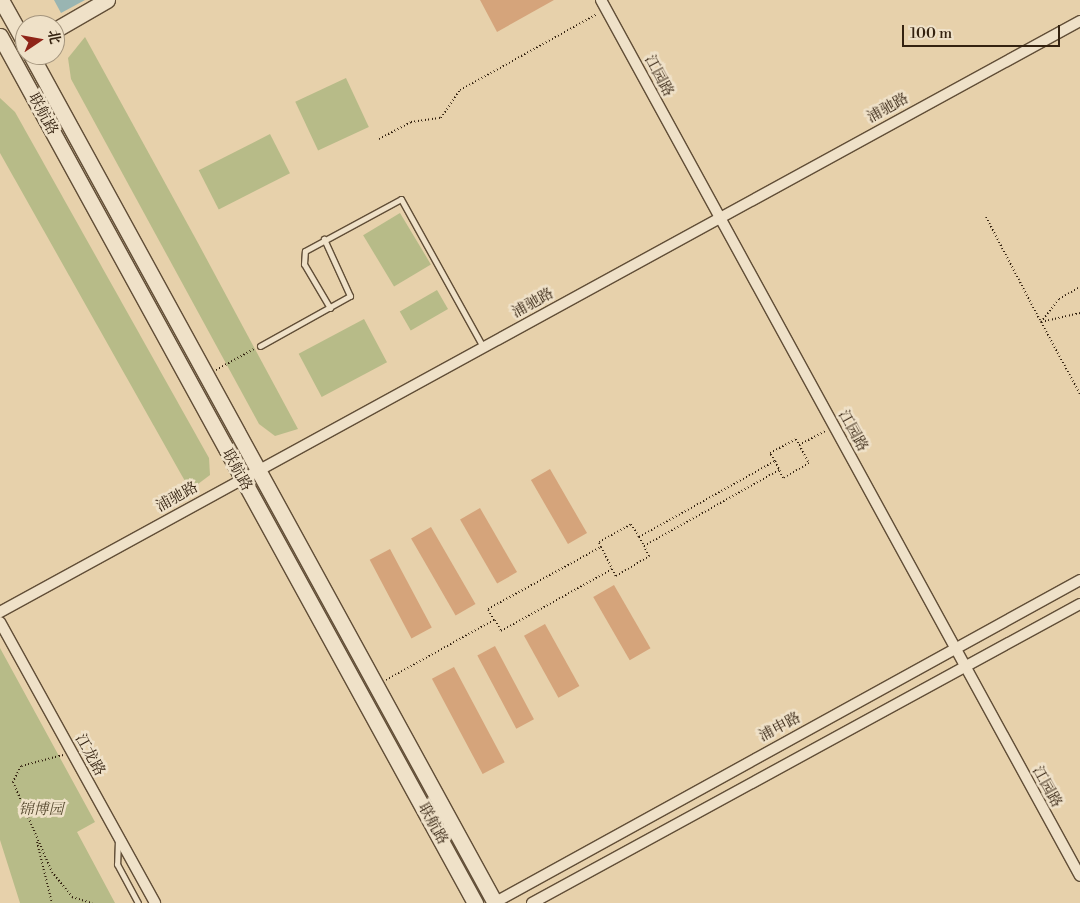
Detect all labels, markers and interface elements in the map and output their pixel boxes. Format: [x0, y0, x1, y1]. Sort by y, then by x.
north arrow [15, 15, 65, 65]
scale bar [905, 15, 1062, 47]
text: 100 m [910, 24, 952, 43]
text: 北 [43, 28, 64, 46]
street label: 江园路 [640, 52, 678, 100]
street label: 浦驰路 [864, 89, 912, 127]
street label: 联航路 [24, 90, 62, 138]
street label: 浦驰路 [509, 284, 557, 322]
street label: 江园路 [834, 407, 872, 455]
street label: 联航路 [218, 446, 256, 494]
street label: 浦驰路 [153, 478, 201, 516]
street label: 浦申路 [756, 708, 804, 746]
street label: 江龙路 [71, 731, 109, 779]
street label: 江园路 [1028, 763, 1066, 811]
street label: 联航路 [414, 800, 452, 848]
park label: 锦博园 [19, 801, 63, 819]

